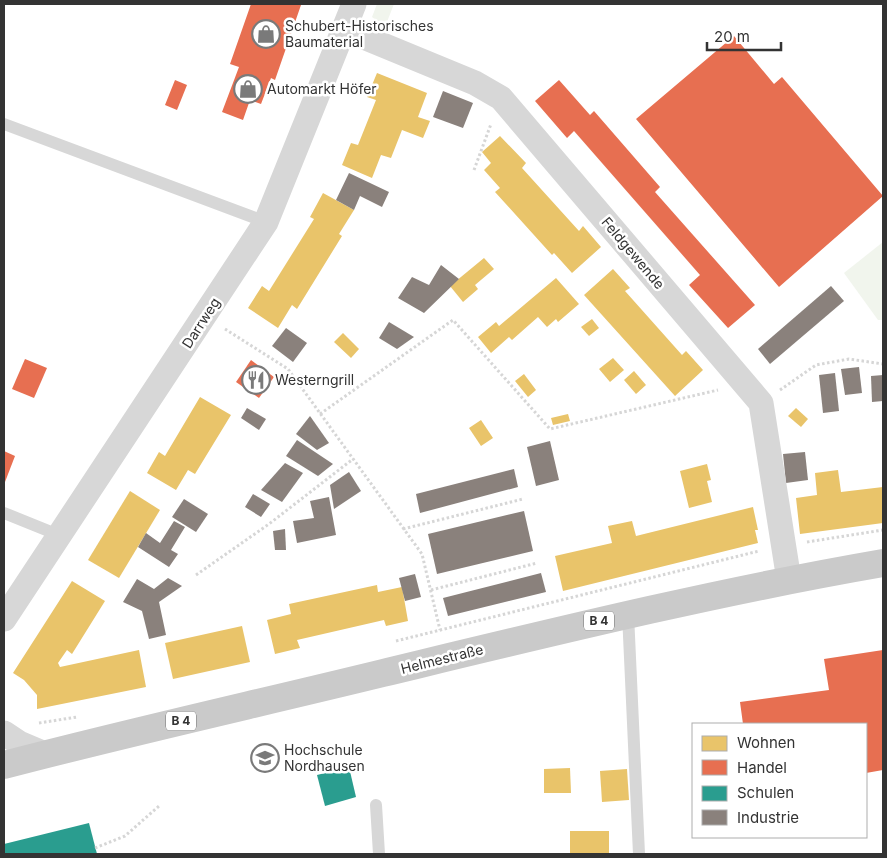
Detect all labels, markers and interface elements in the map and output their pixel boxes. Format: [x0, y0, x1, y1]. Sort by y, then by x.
place label: Schubert-Historisches Baumaterial [285, 17, 434, 50]
shop icon: Schubert-Historisches Baumaterial [251, 19, 281, 49]
scale bar [707, 20, 781, 52]
text: 20 m [714, 27, 750, 46]
shop icon: Automarkt Höfer [233, 74, 263, 104]
place label: Automarkt Höfer [267, 80, 377, 97]
street label: Feldgewende [598, 213, 668, 292]
street label: Darrweg [178, 294, 223, 351]
restaurant icon: Westerngrill [241, 365, 271, 395]
place label: Westerngrill [275, 371, 354, 388]
road number: B 4 [584, 612, 614, 630]
street label: Helmestraße [399, 640, 485, 677]
road number: B 4 [166, 711, 196, 730]
legend [692, 723, 867, 838]
text: Wohnen [737, 733, 795, 752]
place label: Hochschule Nordhausen [284, 741, 365, 774]
school or university icon: Hochschule Nordhausen [250, 743, 280, 773]
text: Handel [737, 758, 787, 777]
text: Schulen [737, 783, 794, 802]
text: Industrie [737, 808, 799, 827]

